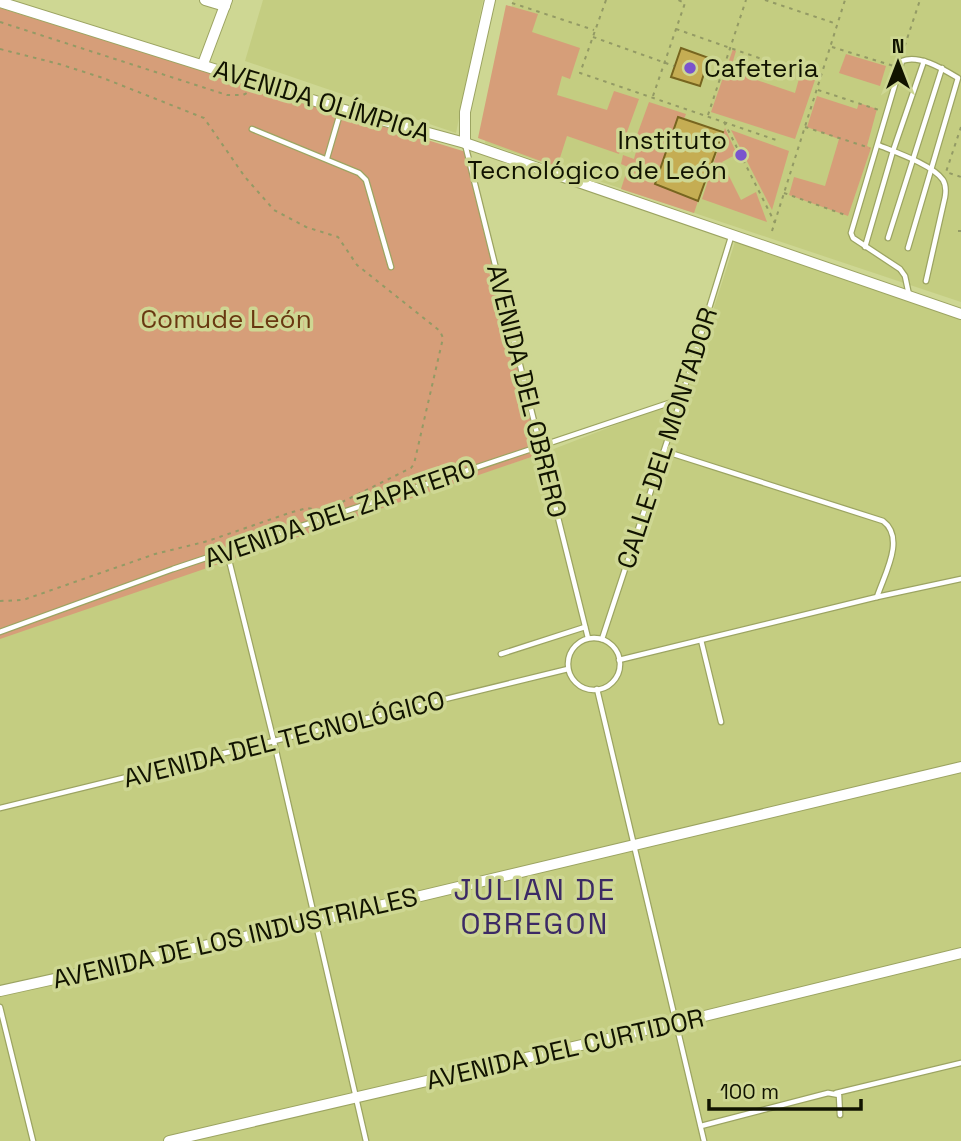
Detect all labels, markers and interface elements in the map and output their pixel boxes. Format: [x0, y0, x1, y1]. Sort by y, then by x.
north arrow [863, 28, 933, 98]
text: N [892, 34, 904, 59]
place label: Cafeteria [704, 51, 819, 85]
street label: AVENIDA OLÍMPICA [210, 52, 434, 150]
marker: Cafeteria [682, 60, 698, 76]
place label: Instituto Tecnológico de León [467, 123, 727, 187]
marker: Instituto Tecnológico de León [733, 147, 749, 163]
street label: AVENIDA DEL OBRERO [479, 261, 575, 521]
park label: Comude León [140, 302, 312, 336]
street label: CALLE DEL MONTADOR [609, 303, 725, 573]
street label: AVENIDA DEL ZAPATERO [200, 451, 480, 575]
street label: AVENIDA DEL TECNOLÓGICO [120, 683, 448, 795]
district label: JULIAN DE OBREGON [454, 870, 616, 943]
street label: AVENIDA DE LOS INDUSTRIALES [49, 879, 421, 997]
street label: AVENIDA DEL CURTIDOR [423, 1000, 707, 1098]
scale bar [709, 1068, 861, 1112]
text: 100 m [720, 1078, 779, 1105]

